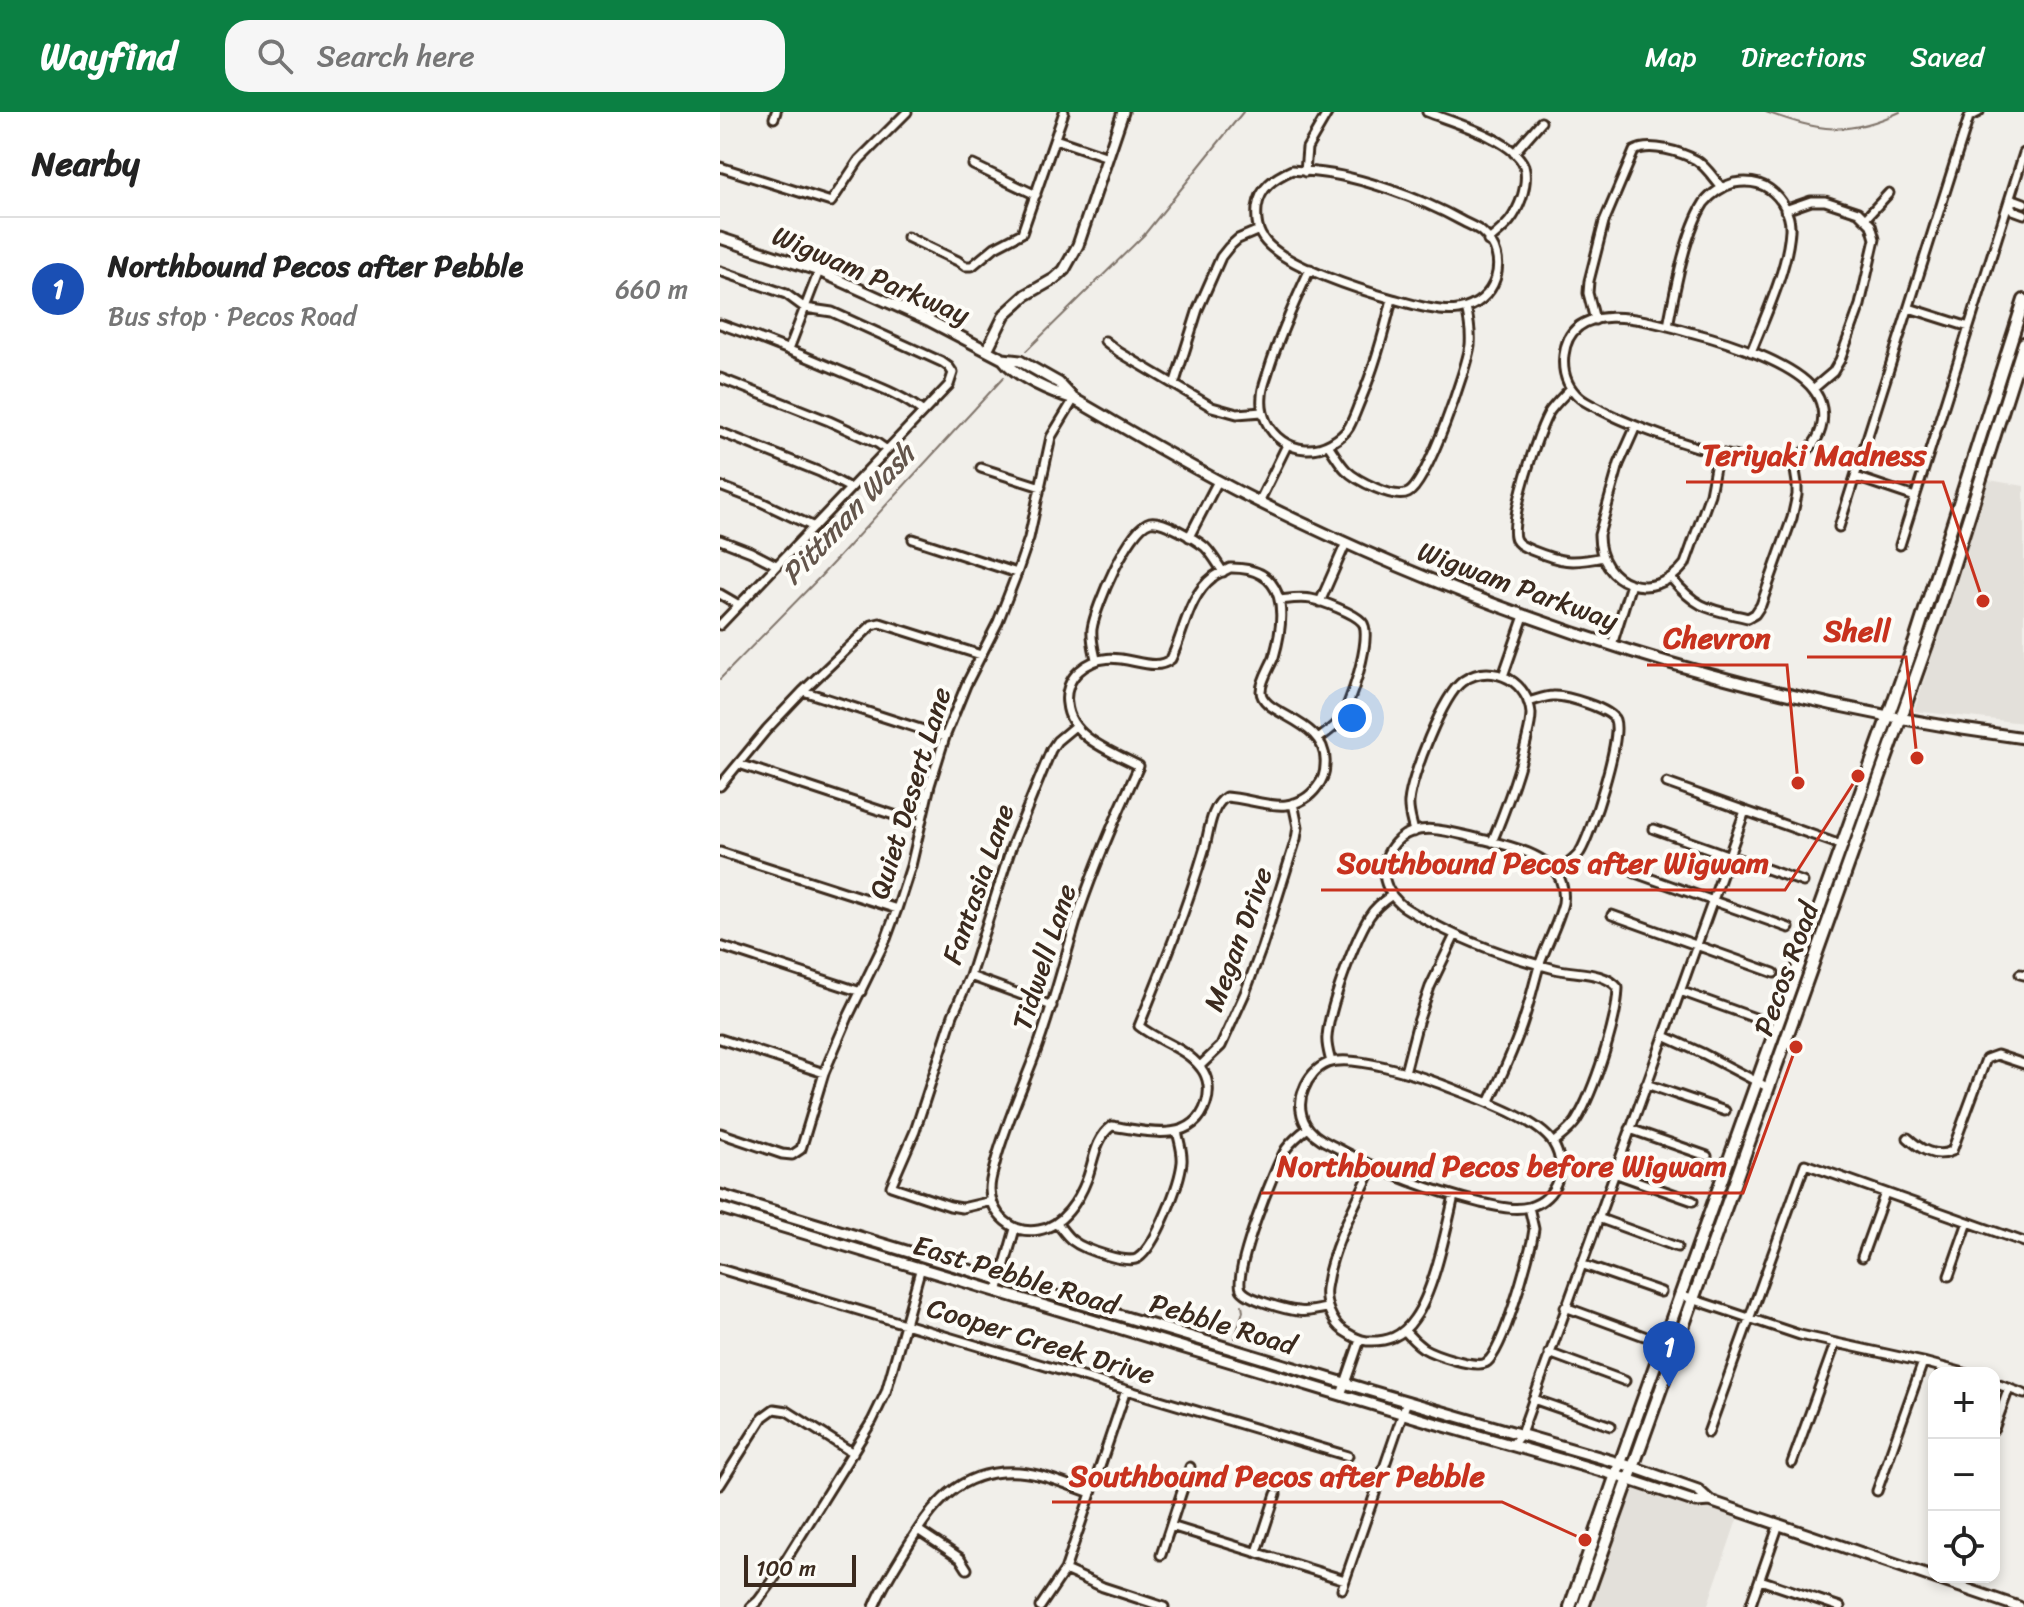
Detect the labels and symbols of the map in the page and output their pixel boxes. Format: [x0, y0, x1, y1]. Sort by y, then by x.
street label: Wigwam Parkway [764, 211, 978, 339]
water label: Pittman Wash [767, 428, 931, 598]
callout: Teriyaki Madness [1686, 428, 1943, 482]
text: Teriyaki Madness [1702, 428, 1928, 482]
street label: Wigwam Parkway [1410, 527, 1626, 645]
callout: Shell [1807, 603, 1906, 657]
text: Shell [1822, 604, 1892, 658]
callout: Chevron [1647, 611, 1787, 665]
text: Chevron [1662, 611, 1772, 665]
street label: Quiet Desert Lane [854, 681, 966, 905]
your location [1332, 698, 1372, 738]
street label: Fantasia Lane [928, 797, 1028, 971]
callout: Southbound Pecos after Wigwam [1321, 836, 1785, 890]
text: Southbound Pecos after Wigwam [1336, 836, 1769, 890]
street label: Megan Drive [1189, 860, 1287, 1018]
street label: Tidwell Lane [997, 877, 1091, 1037]
street label: Pecos Road [1739, 893, 1834, 1043]
callout: Northbound Pecos before Wigwam [1261, 1139, 1743, 1193]
text: Northbound Pecos before Wigwam [1276, 1139, 1727, 1193]
street label: East Pebble Road [907, 1221, 1127, 1330]
street label: Pebble Road [1144, 1278, 1305, 1370]
street label: Cooper Creek Drive [921, 1283, 1161, 1399]
pin: 1 [1643, 1321, 1695, 1387]
callout: Southbound Pecos after Pebble [1052, 1448, 1502, 1502]
text: Southbound Pecos after Pebble [1068, 1449, 1485, 1503]
scale bar [744, 1551, 856, 1587]

